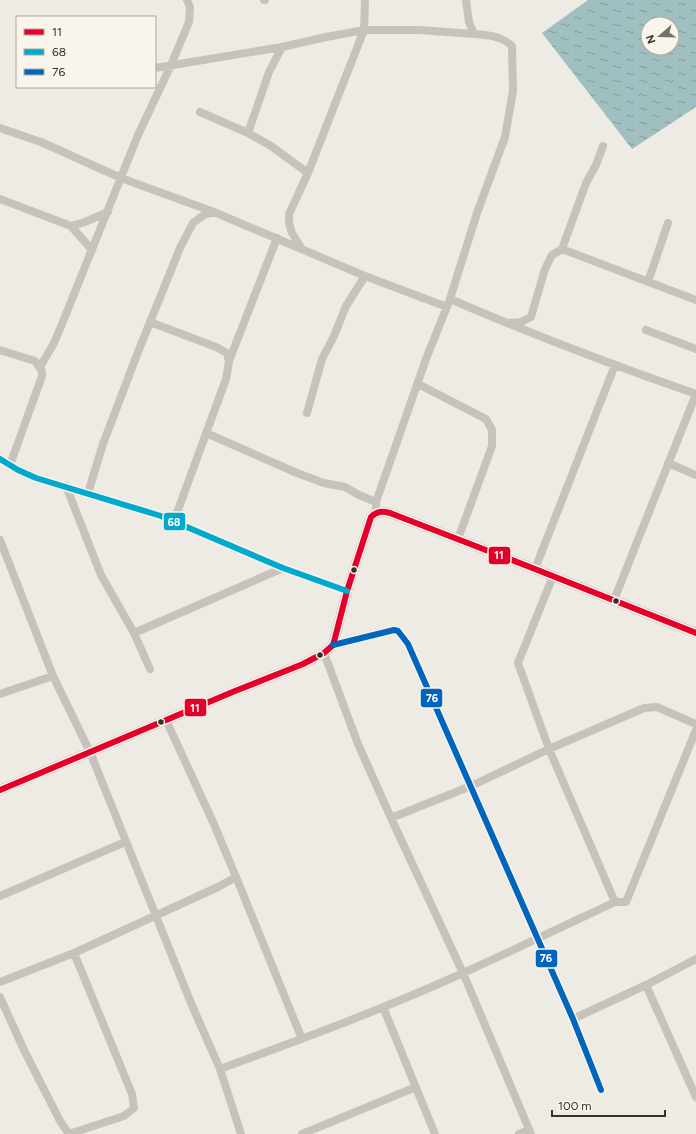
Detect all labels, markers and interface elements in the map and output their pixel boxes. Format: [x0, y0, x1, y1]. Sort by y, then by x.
legend [16, 16, 156, 88]
north arrow [640, 16, 680, 56]
text: 11 [52, 25, 62, 39]
text: N [644, 33, 659, 45]
text: 68 [52, 45, 66, 59]
text: 76 [52, 65, 65, 79]
line badge: 68 [163, 512, 186, 531]
text: 68 [167, 516, 181, 529]
line badge: 11 [488, 546, 511, 565]
text: 11 [494, 549, 504, 562]
unlabelled marker [349, 565, 359, 575]
unlabelled marker [611, 596, 621, 606]
unlabelled marker [315, 650, 325, 660]
line badge: 76 [420, 688, 443, 708]
text: 76 [426, 692, 439, 705]
line badge: 11 [184, 698, 207, 717]
text: 11 [190, 702, 200, 715]
unlabelled marker [156, 717, 166, 727]
line badge: 76 [535, 949, 558, 968]
text: 76 [540, 952, 553, 965]
scale bar [552, 1092, 665, 1118]
text: 100 m [558, 1099, 592, 1113]

